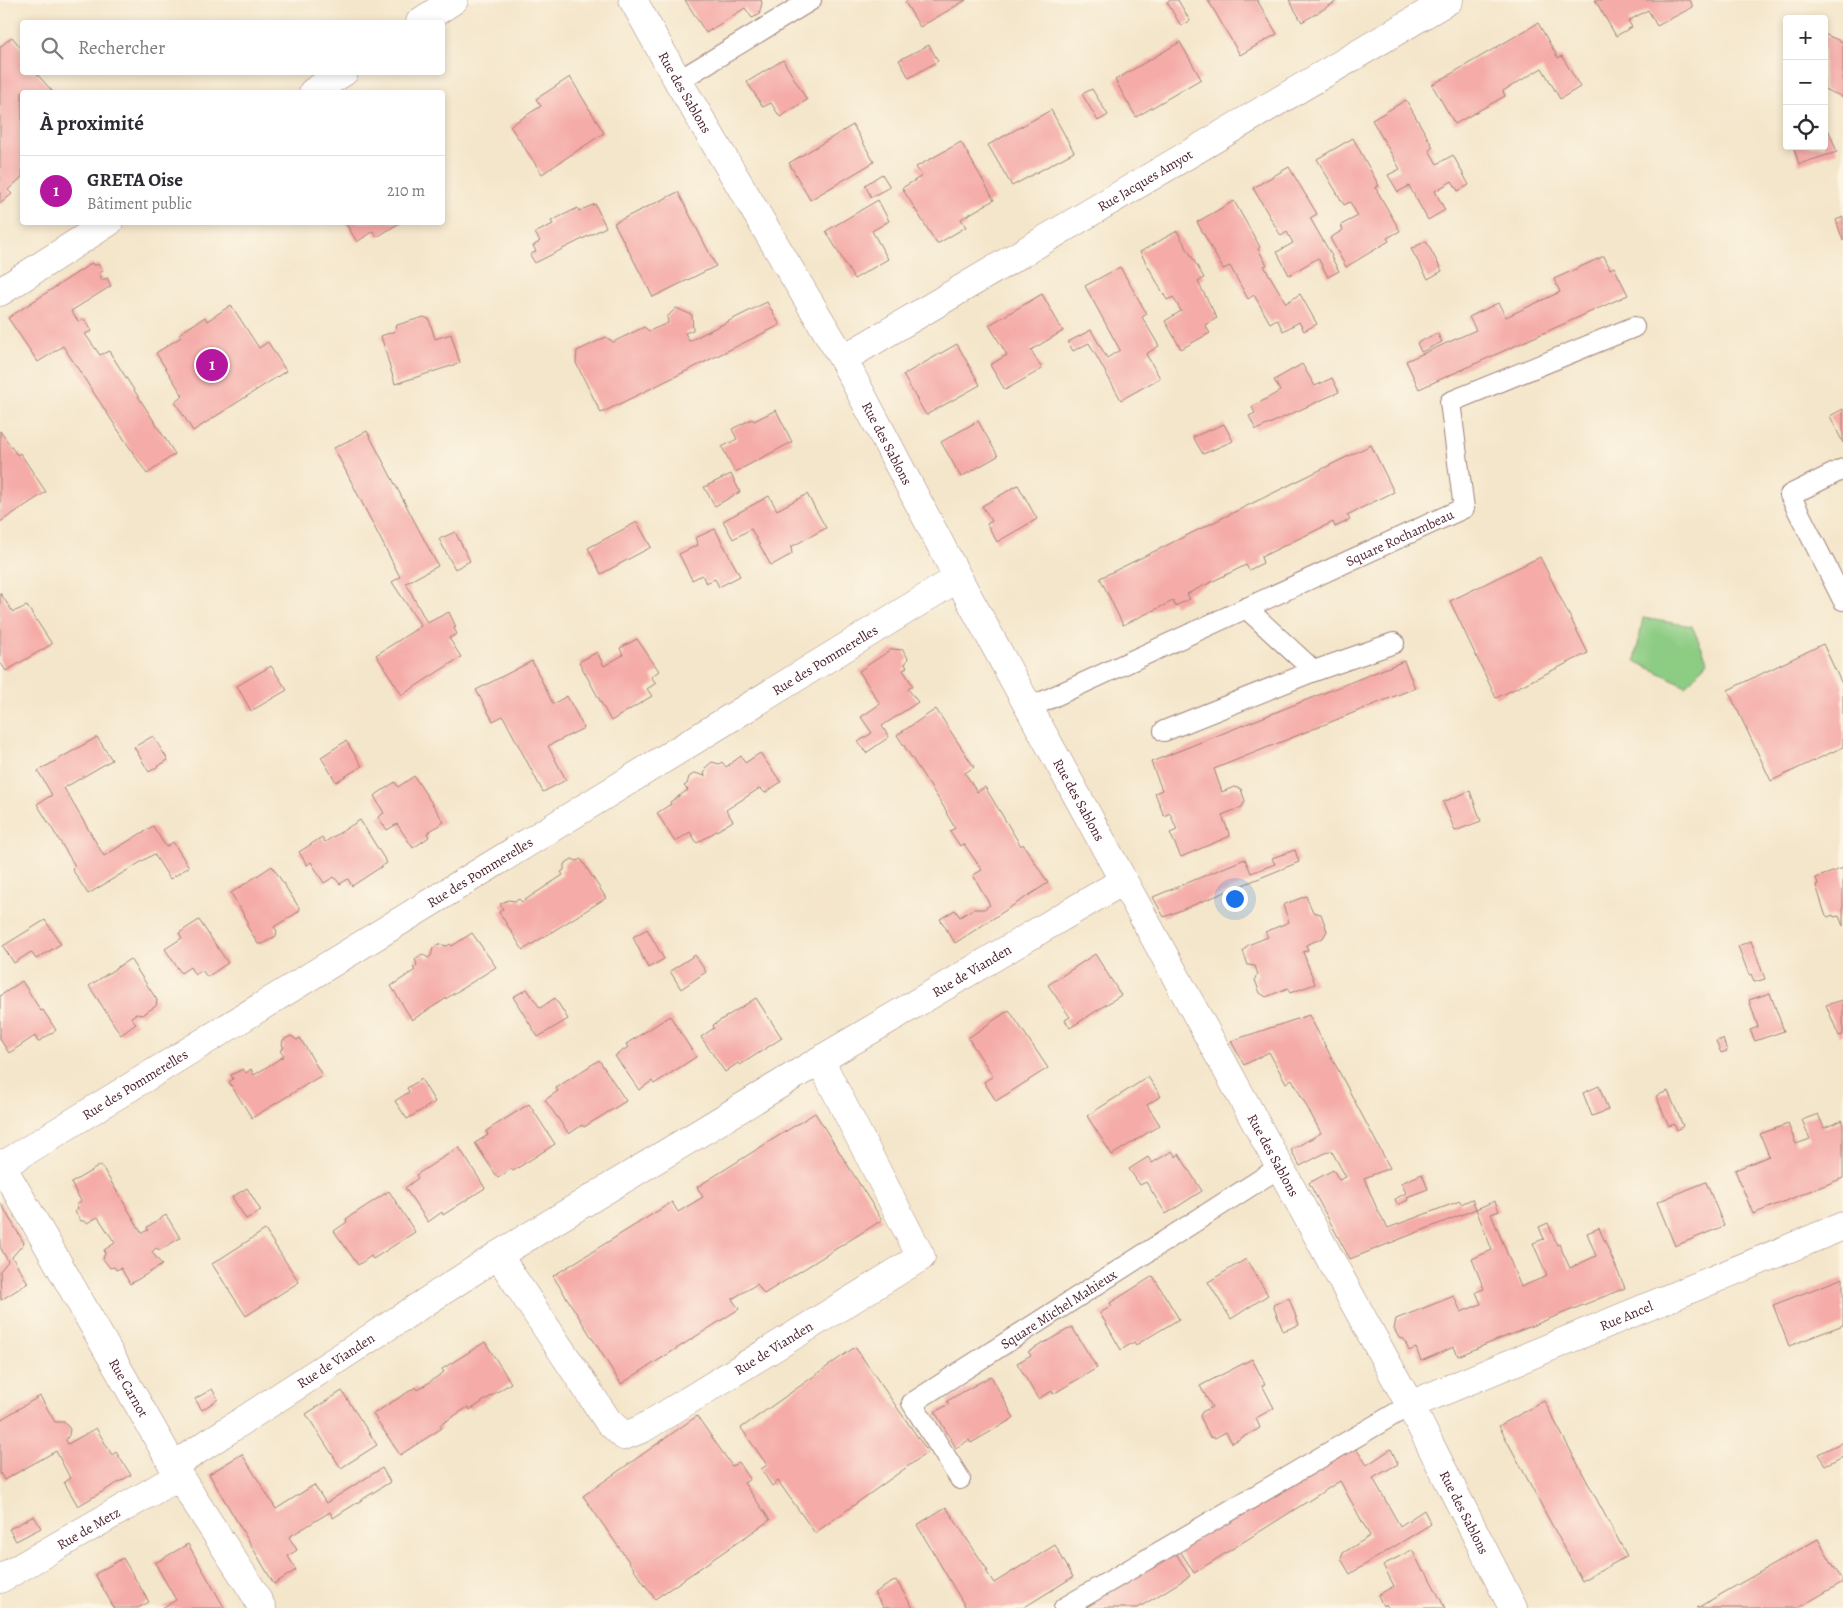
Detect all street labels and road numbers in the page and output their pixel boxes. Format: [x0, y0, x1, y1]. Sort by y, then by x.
street label: Rue des Sablons [654, 48, 716, 137]
street label: Rue Jacques Amyot [1094, 145, 1197, 216]
street label: Rue des Sablons [857, 398, 916, 488]
street label: Square Rochambeau [1343, 505, 1457, 571]
street label: Rue des Pommerelles [769, 621, 882, 700]
street label: Rue des Sablons [1048, 755, 1109, 845]
street label: Rue des Pommerelles [424, 833, 537, 912]
street label: Rue de Vianden [929, 940, 1015, 1002]
street label: Rue des Pommerelles [79, 1045, 192, 1124]
street label: Rue des Sablons [1243, 1111, 1303, 1200]
street label: Square Michel Mahieux [997, 1265, 1121, 1354]
street label: Rue Ancel [1597, 1296, 1656, 1336]
street label: Rue de Vianden [731, 1317, 817, 1380]
street label: Rue de Vianden [293, 1328, 379, 1393]
street label: Rue Carnot [104, 1355, 153, 1421]
street label: Rue des Sablons [1435, 1467, 1493, 1558]
street label: Rue de Metz [53, 1503, 124, 1554]

